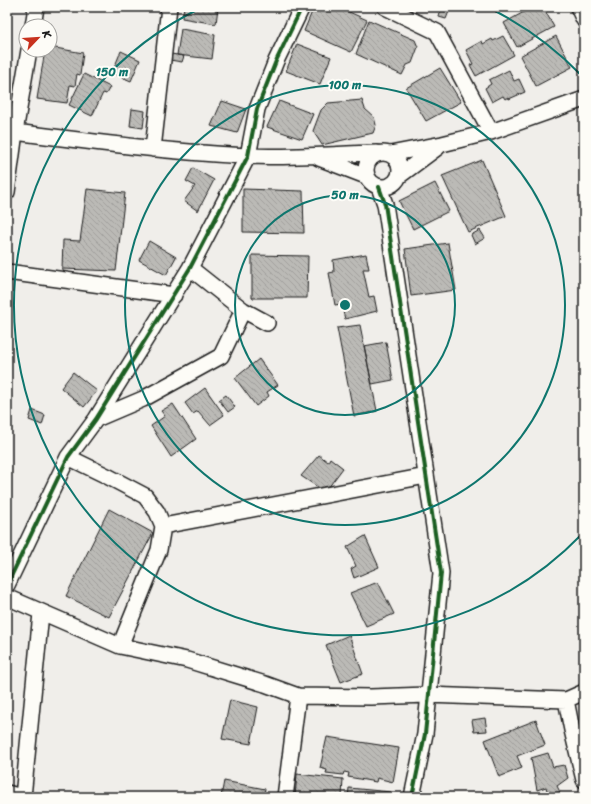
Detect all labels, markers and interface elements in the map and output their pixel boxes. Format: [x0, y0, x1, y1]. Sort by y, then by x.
north arrow [18, 18, 58, 58]
text: K [36, 26, 57, 42]
text: 150 m [96, 61, 129, 83]
text: 100 m [329, 74, 362, 96]
text: 50 m [331, 184, 359, 206]
centre of rings [338, 298, 352, 312]

